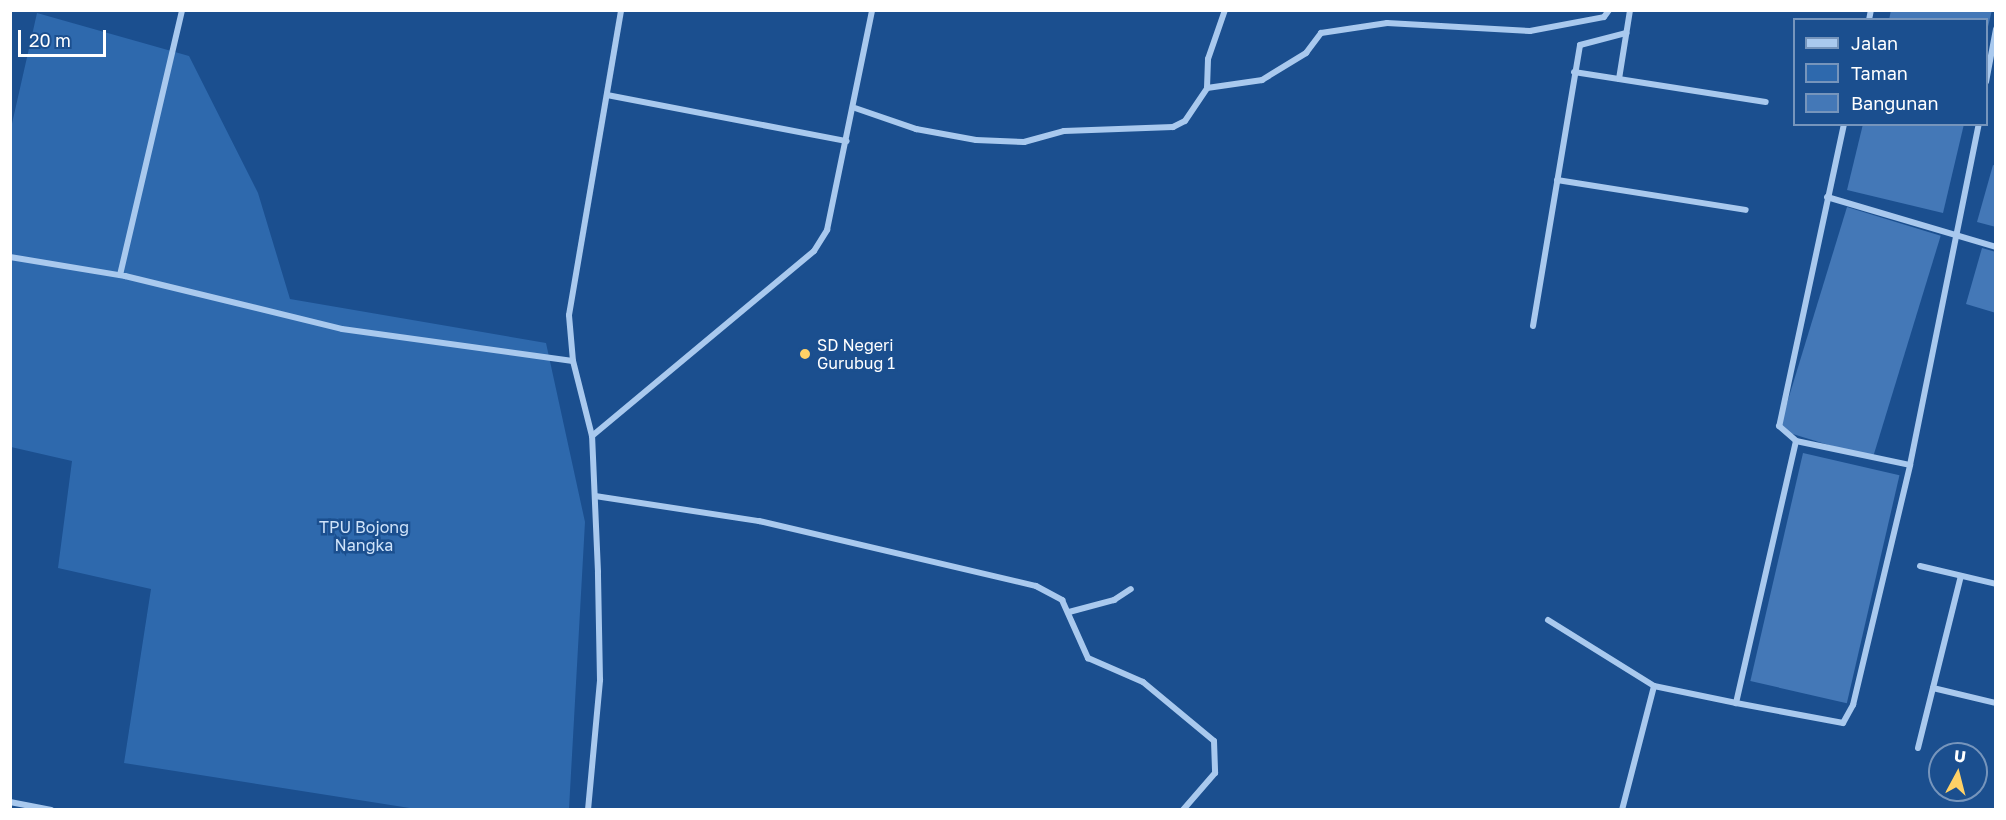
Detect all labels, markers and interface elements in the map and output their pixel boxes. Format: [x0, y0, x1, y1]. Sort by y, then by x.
scale bar [21, 18, 110, 56]
legend [1793, 18, 1988, 126]
text: 20 m [29, 29, 71, 51]
text: Jalan [1851, 32, 1898, 54]
text: Taman [1851, 62, 1908, 84]
text: Bangunan [1851, 92, 1939, 114]
place label: SD Negeri Gurubug 1 [817, 335, 895, 373]
marker: SD Negeri Gurubug 1 [798, 347, 812, 361]
park label: TPU Bojong Nangka [319, 517, 409, 555]
north arrow [1928, 742, 1988, 802]
text: U [1953, 745, 1967, 767]

